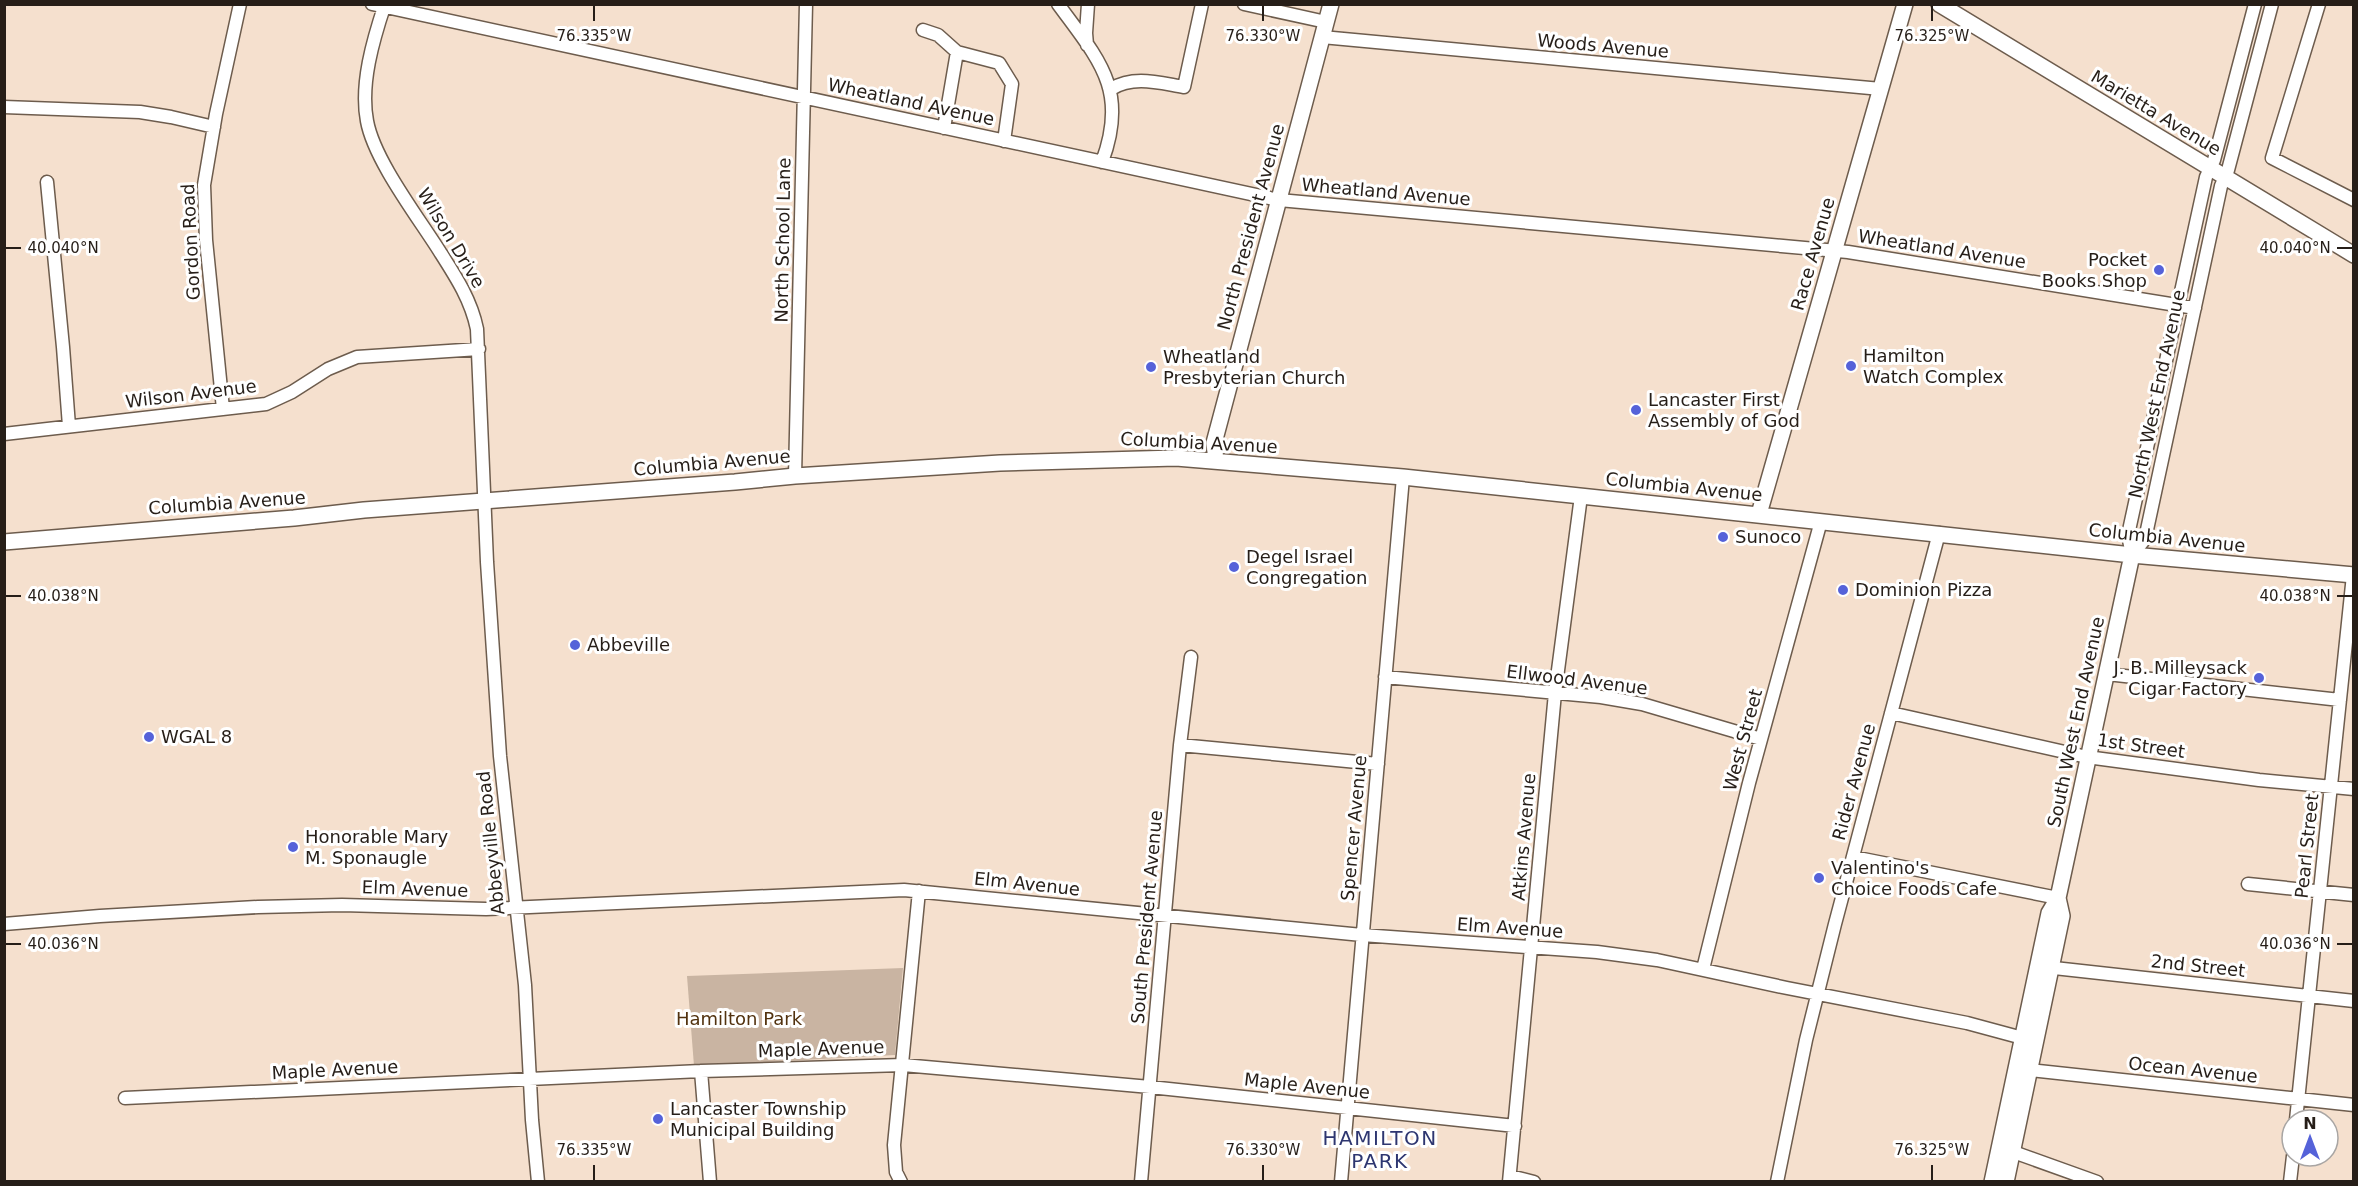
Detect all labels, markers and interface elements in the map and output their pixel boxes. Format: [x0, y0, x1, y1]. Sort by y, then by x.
text: 76.335°W [557, 27, 632, 45]
text: 76.330°W [1226, 27, 1301, 45]
text: 76.325°W [1895, 27, 1970, 45]
street label: Woods Avenue [1536, 29, 1670, 62]
street label: Marietta Avenue [2088, 66, 2225, 160]
street label: Wheatland Avenue [826, 74, 996, 129]
street label: North President Avenue [1213, 121, 1288, 332]
street label: North School Lane [771, 157, 794, 323]
street label: Wheatland Avenue [1301, 174, 1472, 209]
street label: Gordon Road [177, 183, 204, 301]
street label: Wilson Drive [413, 184, 490, 292]
street label: Race Avenue [1786, 195, 1839, 313]
street label: Wheatland Avenue [1857, 225, 2028, 272]
text: 40.040°N [27, 239, 99, 257]
text: 40.040°N [2259, 239, 2331, 257]
place label: Pocket Books Shop [2042, 249, 2147, 291]
marker: Pocket Books Shop [2152, 263, 2166, 277]
street label: North West End Avenue [2124, 288, 2189, 500]
place label: Hamilton Watch Complex [1863, 345, 2004, 387]
place label: Wheatland Presbyterian Church [1163, 346, 1345, 388]
marker: Hamilton Watch Complex [1844, 359, 1858, 373]
marker: Wheatland Presbyterian Church [1144, 360, 1158, 374]
street label: Wilson Avenue [124, 375, 258, 412]
place label: Lancaster First Assembly of God [1648, 389, 1800, 431]
marker: Lancaster First Assembly of God [1629, 403, 1643, 417]
street label: Columbia Avenue [1120, 428, 1278, 457]
street label: Columbia Avenue [633, 445, 791, 480]
street label: Columbia Avenue [1605, 468, 1764, 505]
street label: Columbia Avenue [148, 487, 306, 518]
street label: Columbia Avenue [2088, 519, 2247, 556]
place label: Sunoco [1735, 526, 1801, 547]
marker: Sunoco [1716, 530, 1730, 544]
place label: Degel Israel Congregation [1246, 546, 1367, 588]
marker: Degel Israel Congregation [1227, 560, 1241, 574]
place label: Dominion Pizza [1855, 579, 1992, 600]
marker: Dominion Pizza [1836, 583, 1850, 597]
text: 40.038°N [27, 587, 99, 605]
text: 40.038°N [2259, 587, 2331, 605]
street label: South West End Avenue [2043, 615, 2108, 829]
place label: Abbeville [587, 634, 670, 655]
marker: Abbeville [568, 638, 582, 652]
place label: J. B. Milleysack Cigar Factory [2112, 657, 2248, 699]
street label: Ellwood Avenue [1505, 660, 1649, 699]
marker: J. B. Milleysack Cigar Factory [2252, 671, 2266, 685]
street label: West Street [1719, 687, 1766, 793]
street label: Rider Avenue [1828, 721, 1879, 843]
place label: WGAL 8 [161, 726, 232, 747]
street label: 1st Street [2096, 729, 2186, 762]
marker: WGAL 8 [142, 730, 156, 744]
street label: Spencer Avenue [1337, 754, 1370, 902]
street label: Abbeyville Road [473, 770, 508, 916]
street label: Atkins Avenue [1507, 772, 1540, 902]
street label: Pearl Street [2291, 793, 2322, 899]
street label: South President Avenue [1127, 809, 1166, 1025]
place label: Honorable Mary M. Sponaugle [305, 826, 449, 868]
marker: Honorable Mary M. Sponaugle [286, 840, 300, 854]
place label: Valentino's Choice Foods Cafe [1831, 857, 1997, 899]
street label: Elm Avenue [973, 867, 1081, 900]
marker: Valentino's Choice Foods Cafe [1812, 871, 1826, 885]
street label: Elm Avenue [361, 876, 469, 901]
street label: Elm Avenue [1456, 913, 1564, 942]
text: 40.036°N [27, 935, 99, 953]
text: 40.036°N [2259, 935, 2331, 953]
street label: 2nd Street [2150, 950, 2246, 981]
park label: Hamilton Park [676, 1008, 803, 1029]
street label: Maple Avenue [757, 1036, 885, 1061]
street label: Ocean Avenue [2127, 1052, 2259, 1087]
street label: Maple Avenue [271, 1056, 399, 1083]
street label: Maple Avenue [1243, 1068, 1371, 1103]
place label: Lancaster Township Municipal Building [670, 1098, 846, 1140]
north arrow [2280, 1108, 2340, 1168]
marker: Lancaster Township Municipal Building [651, 1112, 665, 1126]
text: N [2303, 1114, 2317, 1133]
district label: HAMILTON PARK [1322, 1126, 1438, 1173]
text: 76.335°W [557, 1141, 632, 1159]
text: 76.330°W [1226, 1141, 1301, 1159]
text: 76.325°W [1895, 1141, 1970, 1159]

